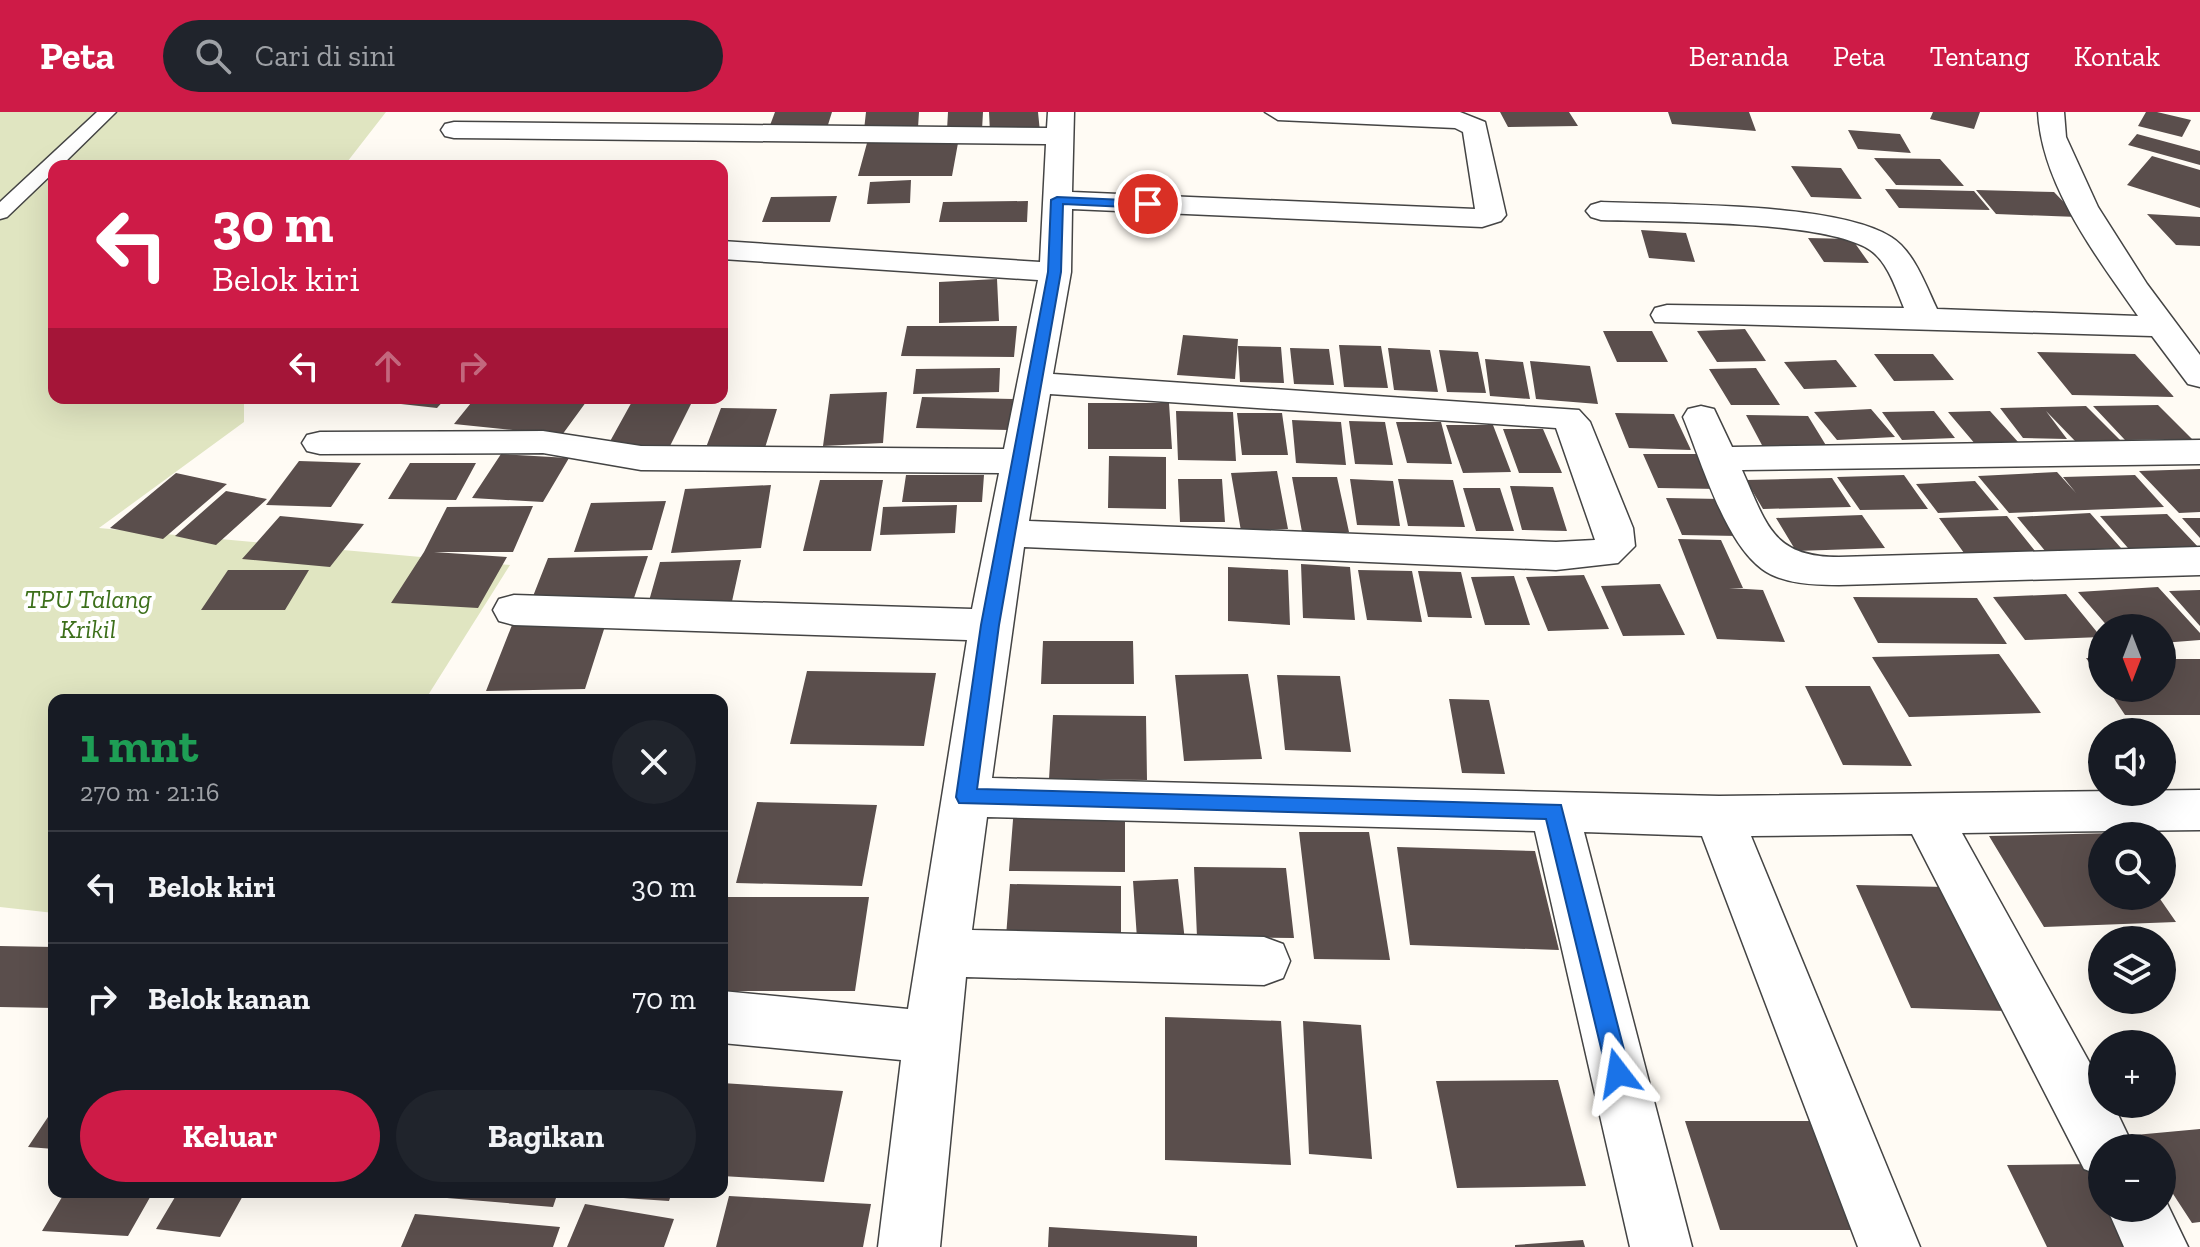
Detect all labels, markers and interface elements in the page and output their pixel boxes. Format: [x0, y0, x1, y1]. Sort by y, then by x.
search box [163, 20, 723, 92]
text: Peta [40, 33, 115, 79]
icon: search [191, 34, 235, 78]
text: Cari di sini [255, 38, 395, 74]
text: Beranda [1689, 40, 1789, 73]
text: Peta [1833, 40, 1886, 73]
text: Tentang [1930, 40, 2030, 73]
text: Kontak [2074, 40, 2160, 73]
pin [1114, 170, 1182, 238]
icon: arrive [1126, 182, 1170, 226]
text: 30 m [212, 189, 334, 256]
icon: left [80, 192, 184, 296]
text: Belok kiri [212, 257, 360, 300]
icon: left [282, 344, 326, 388]
icon: ahead [366, 344, 410, 388]
icon: right [450, 344, 494, 388]
park label: TPU Talang Krikil [24, 583, 152, 645]
north arrow [2088, 614, 2176, 702]
map controls [2088, 614, 2176, 1222]
text: 1 mnt [80, 717, 198, 774]
button: sound [2088, 718, 2176, 806]
button: close [612, 720, 696, 804]
text: 270 m · 21:16 [80, 776, 220, 808]
button: search [2088, 822, 2176, 910]
icon: left [80, 865, 124, 909]
text: Belok kiri [148, 869, 275, 905]
text: 30 m [631, 869, 696, 905]
button: layers [2088, 926, 2176, 1014]
icon: right [80, 977, 124, 1021]
text: Belok kanan [148, 981, 310, 1017]
text: 70 m [632, 981, 696, 1017]
button: + [2088, 1030, 2176, 1118]
position arrow [1576, 1031, 1660, 1115]
button: Keluar [80, 1090, 380, 1182]
button: Bagikan [396, 1090, 696, 1182]
button: − [2088, 1134, 2176, 1222]

